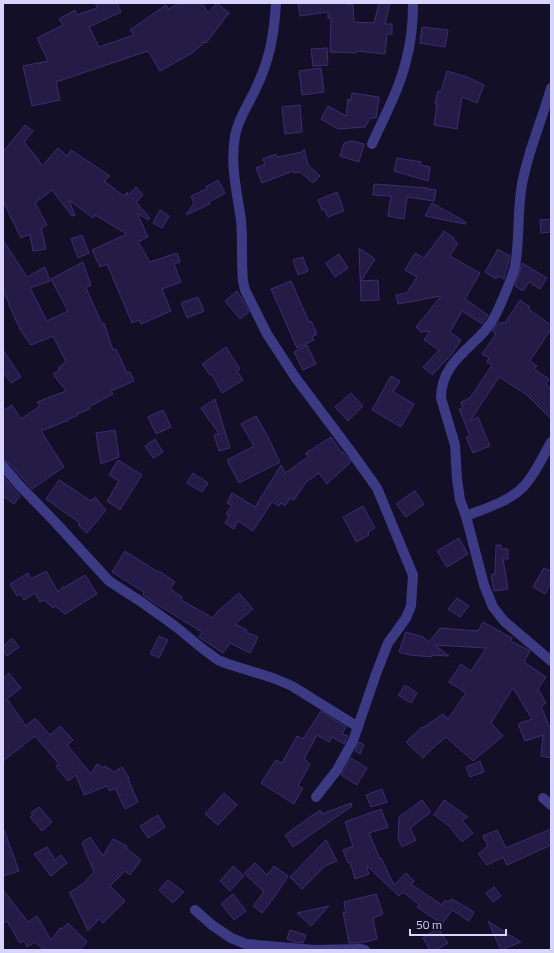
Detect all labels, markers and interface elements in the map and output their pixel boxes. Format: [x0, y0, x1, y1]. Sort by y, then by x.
scale bar [410, 911, 506, 937]
text: 50 m [416, 915, 442, 934]

